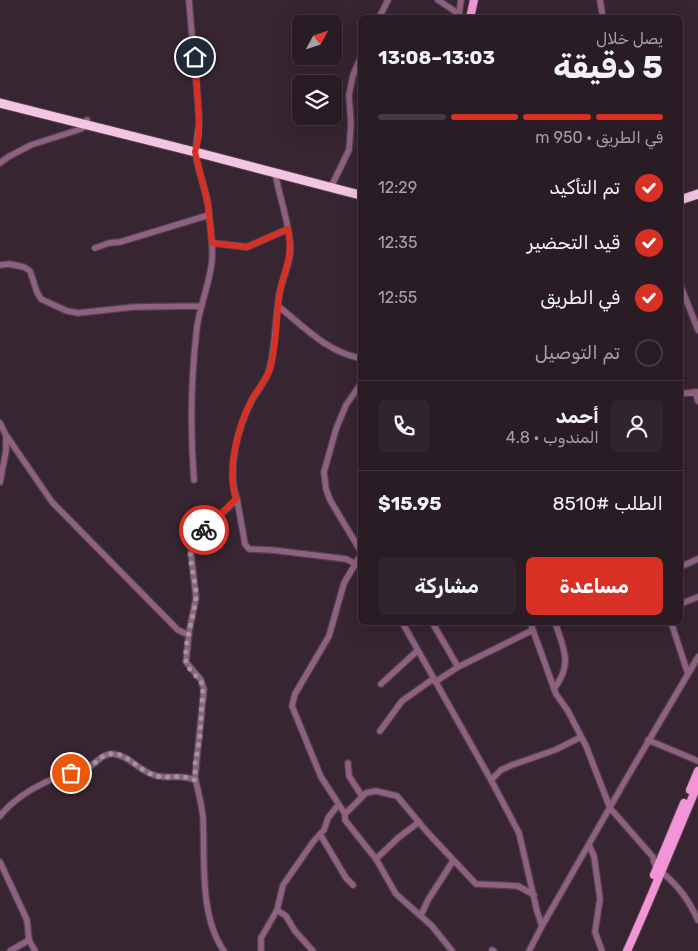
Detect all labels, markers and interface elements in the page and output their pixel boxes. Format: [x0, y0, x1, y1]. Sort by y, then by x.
north arrow [292, 15, 342, 65]
map controls [292, 15, 342, 125]
text: يصل خلال [596, 29, 663, 48]
pin [174, 36, 216, 78]
icon: home [181, 43, 209, 71]
text: 13:03–13:08 [378, 46, 495, 69]
text: 5 دقيقة [553, 48, 663, 86]
button: layers [292, 75, 342, 125]
text: في الطريق · 950 m [535, 128, 663, 147]
icon: check [635, 174, 663, 202]
text: تم التأكيد [549, 176, 620, 199]
text: 12:29 [378, 178, 417, 197]
icon: check [635, 229, 663, 257]
text: قيد التحضير [527, 231, 620, 254]
text: 12:35 [378, 233, 417, 252]
icon: check [635, 284, 663, 312]
text: في الطريق [540, 286, 620, 309]
text: 12:55 [378, 288, 417, 307]
text: تم التوصيل [535, 341, 620, 364]
button: phone [378, 400, 430, 452]
button: person [611, 400, 663, 452]
text: أحمد [556, 405, 599, 428]
text: المندوب · 4.8 [506, 428, 599, 447]
text: $15.95 [378, 492, 441, 515]
text: الطلب #8510 [552, 492, 663, 515]
courier [179, 505, 229, 555]
icon: bike [190, 516, 218, 544]
button: مشاركة [378, 557, 516, 615]
button: مساعدة [526, 557, 663, 615]
pin [50, 752, 92, 794]
icon: bag [57, 759, 85, 787]

